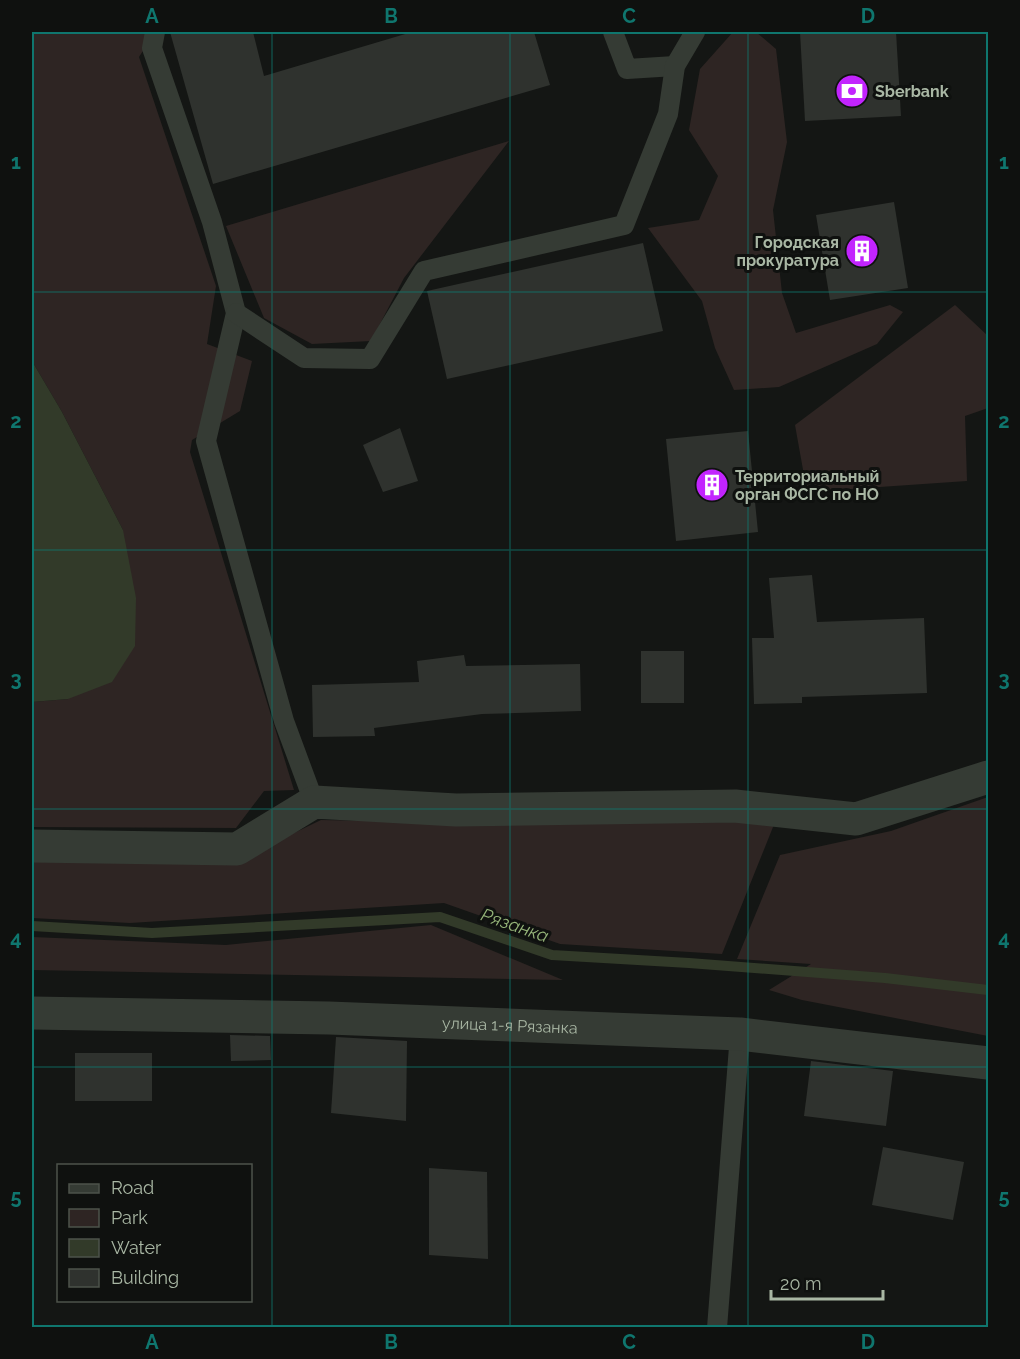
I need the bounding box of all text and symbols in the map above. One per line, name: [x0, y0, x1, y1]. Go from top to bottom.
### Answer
text: A: [145, 4, 159, 28]
text: B: [384, 4, 398, 28]
text: C: [622, 4, 636, 28]
text: D: [861, 4, 875, 28]
bank icon: Sberbank: [834, 73, 870, 109]
place label: Sberbank: [875, 82, 949, 101]
text: 1: [11, 150, 21, 174]
text: 1: [999, 150, 1009, 174]
place label: Городская прокуратура: [736, 233, 839, 270]
building icon: Городская прокуратура: [844, 233, 880, 269]
text: 2: [10, 409, 22, 433]
text: 2: [998, 409, 1010, 433]
building icon: Территориальный орган ФСГС по НО: [694, 467, 730, 503]
place label: Территориальный орган ФСГС по НО: [735, 467, 879, 504]
text: 3: [10, 667, 22, 691]
text: 3: [998, 667, 1010, 691]
water label: Рязанка: [478, 904, 552, 946]
text: 4: [10, 926, 22, 950]
text: 4: [998, 926, 1010, 950]
street label: улица 1-я Рязанка: [442, 1013, 578, 1037]
legend: [57, 1164, 252, 1302]
text: Road: [111, 1177, 154, 1198]
text: 5: [10, 1185, 22, 1209]
text: 5: [998, 1185, 1010, 1209]
text: Park: [111, 1207, 148, 1228]
text: Water: [111, 1237, 162, 1258]
scale bar: [771, 1263, 884, 1301]
text: Building: [111, 1267, 179, 1288]
text: 20 m: [780, 1273, 822, 1294]
text: A: [145, 1330, 159, 1354]
text: B: [384, 1330, 398, 1354]
text: C: [622, 1330, 636, 1354]
text: D: [861, 1330, 875, 1354]

